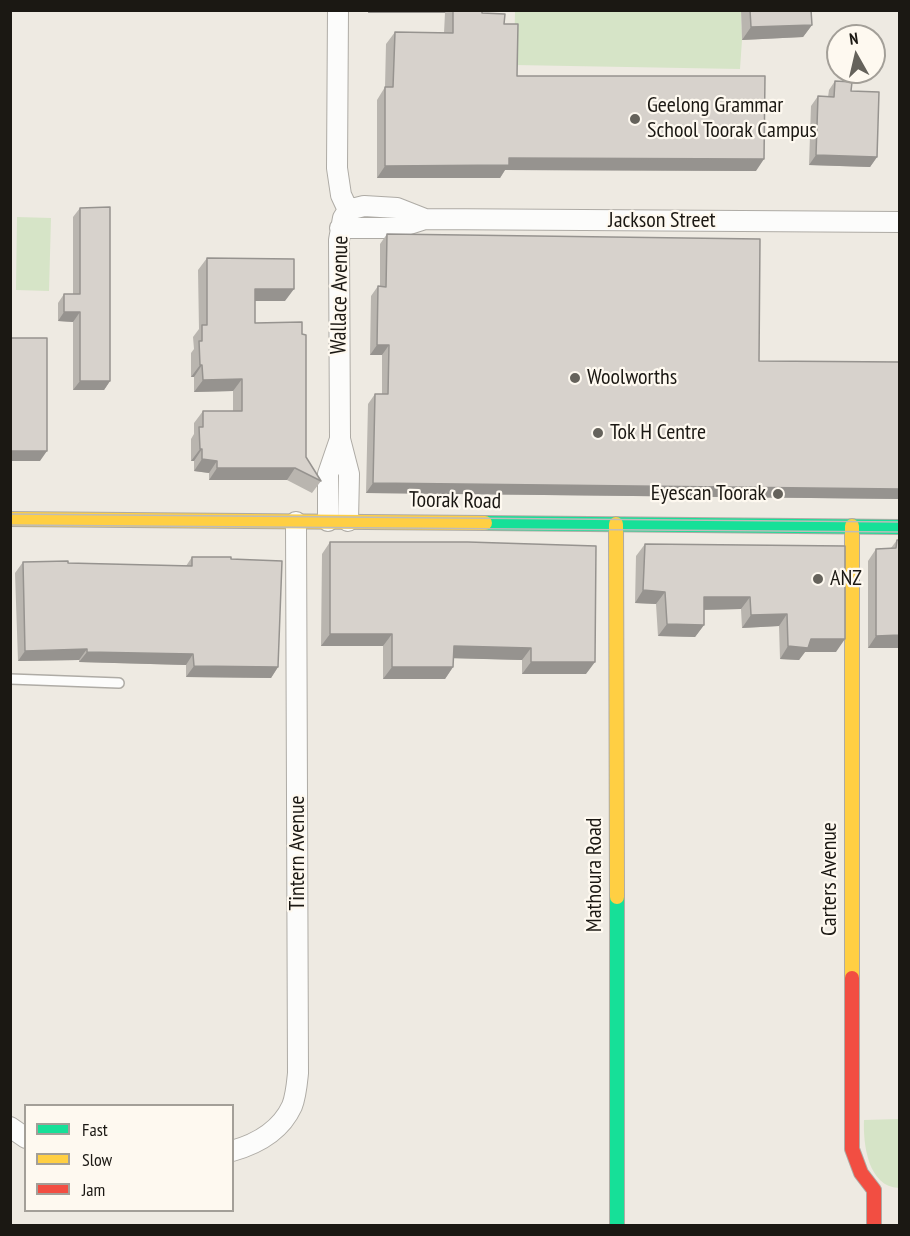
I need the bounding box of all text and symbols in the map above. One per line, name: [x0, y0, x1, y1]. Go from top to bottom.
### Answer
north arrow: [826, 24, 886, 84]
text: N: [848, 28, 859, 49]
place label: Geelong Grammar School Toorak Campus: [647, 93, 817, 144]
marker: Geelong Grammar School Toorak Campus: [628, 112, 642, 126]
street label: Jackson Street: [608, 208, 716, 234]
street label: Wallace Avenue: [326, 235, 354, 355]
place label: Woolworths: [587, 365, 677, 391]
marker: Woolworths: [568, 371, 582, 385]
place label: Tok H Centre: [610, 420, 706, 446]
marker: Tok H Centre: [591, 426, 605, 440]
place label: Eyescan Toorak: [651, 481, 766, 507]
street label: Toorak Road: [409, 487, 501, 515]
marker: Eyescan Toorak: [771, 487, 785, 501]
place label: ANZ: [830, 566, 862, 592]
marker: ANZ: [811, 572, 825, 586]
street label: Tintern Avenue: [285, 795, 311, 911]
street label: Mathoura Road: [582, 818, 608, 932]
street label: Carters Avenue: [817, 822, 843, 936]
legend: [24, 1104, 234, 1212]
text: Fast: [82, 1118, 108, 1141]
text: Slow: [82, 1148, 112, 1171]
text: Jam: [82, 1178, 105, 1201]

